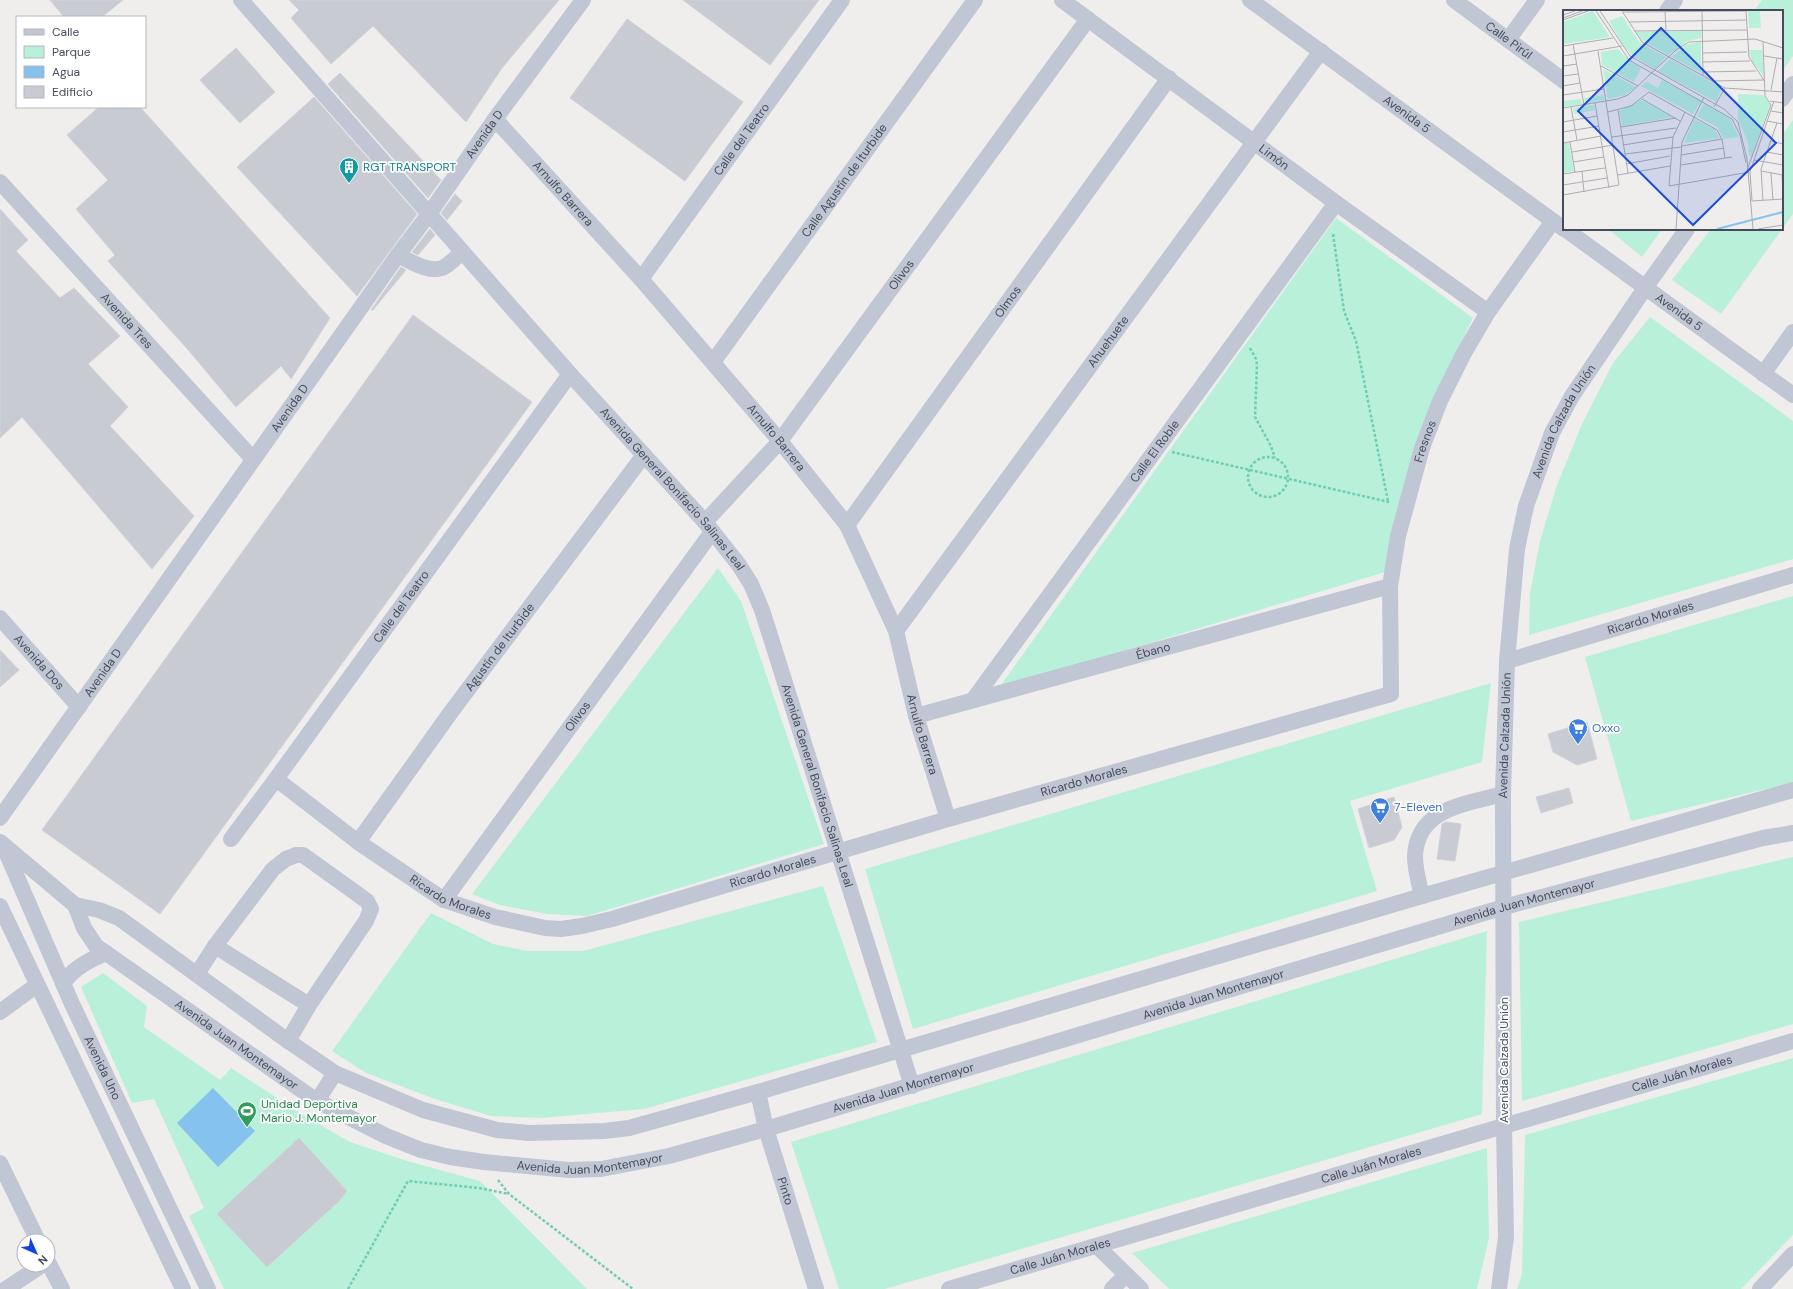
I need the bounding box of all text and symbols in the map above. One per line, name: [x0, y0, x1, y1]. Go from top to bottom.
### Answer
inset map: [1563, 10, 1783, 230]
legend: [16, 16, 146, 108]
street label: Calle Pirúl: [1482, 18, 1535, 63]
text: Calle: [52, 24, 79, 40]
text: Parque: [52, 44, 91, 60]
text: Agua: [52, 64, 80, 80]
text: Edificio: [52, 84, 93, 100]
street label: Avenida 5: [1380, 92, 1434, 137]
street label: Calle del Teatro: [710, 100, 773, 179]
street label: Avenida D: [462, 107, 507, 162]
street label: Calle Agustín de Iturbide: [798, 120, 891, 241]
street label: Limón: [1256, 141, 1293, 174]
building icon: RGT TRANSPORT: [338, 156, 360, 184]
street label: Arnulfo Barrera: [529, 157, 597, 230]
place label: RGT TRANSPORT: [363, 159, 457, 175]
street label: Olivos: [885, 256, 918, 293]
street label: Olmos: [991, 283, 1025, 321]
street label: Avenida Tres: [97, 289, 156, 352]
street label: Avenida 5: [1652, 289, 1706, 335]
street label: Ahuehuete: [1084, 312, 1133, 371]
street label: Avenida Calzada Unión: [1529, 361, 1599, 480]
street label: Avenida D: [267, 381, 312, 435]
street label: Arnulfo Barrera: [744, 400, 809, 475]
street label: Avenida General Bonifacio Salinas Leal: [596, 404, 748, 573]
street label: Calle El Roble: [1126, 416, 1183, 486]
street label: Fresnos: [1410, 418, 1440, 464]
street label: Calle del Teatro: [369, 567, 433, 646]
street label: Ricardo Morales: [1606, 597, 1696, 638]
street label: Agustín de Iturbide: [462, 600, 538, 694]
street label: Avenida Dos: [10, 631, 68, 693]
street label: Ébano: [1134, 639, 1172, 663]
street label: Avenida D: [80, 645, 125, 700]
street label: Avenida Calzada Unión: [1495, 672, 1515, 799]
street label: Avenida General Bonifacio Salinas Leal: [778, 682, 857, 889]
street label: Arnulfo Barrera: [903, 692, 942, 777]
street label: Olivos: [561, 698, 594, 735]
supermarket icon: Oxxo: [1567, 717, 1589, 745]
place label: Oxxo: [1592, 720, 1620, 736]
street label: Ricardo Morales: [1039, 761, 1129, 800]
supermarket icon: 7-Eleven: [1369, 796, 1391, 824]
place label: 7-Eleven: [1394, 799, 1442, 815]
street label: Ricardo Morales: [728, 851, 818, 892]
street label: Ricardo Morales: [407, 871, 493, 923]
street label: Avenida Juan Montemayor: [1451, 875, 1597, 930]
street label: Avenida Juan Montemayor: [1141, 965, 1287, 1023]
street label: Avenida Juan Montemayor: [172, 996, 302, 1094]
street label: Avenida Calzada Unión: [1496, 997, 1512, 1123]
street label: Avenida Uno: [80, 1033, 125, 1103]
street label: Calle Juán Morales: [1630, 1051, 1734, 1096]
street label: Avenida Juan Montemayor: [830, 1059, 976, 1117]
place label: Unidad Deportiva Mario J. Montemayor: [261, 1096, 377, 1126]
sports icon: Unidad Deportiva Mario J. Montemayor: [236, 1100, 258, 1128]
street label: Calle Juán Morales: [1319, 1143, 1423, 1187]
street label: Avenida Juan Montemayor: [516, 1149, 665, 1178]
street label: Pinto: [774, 1175, 797, 1207]
north arrow: [16, 1233, 56, 1273]
street label: Calle Juán Morales: [1008, 1234, 1112, 1279]
text: N: [35, 1252, 51, 1268]

